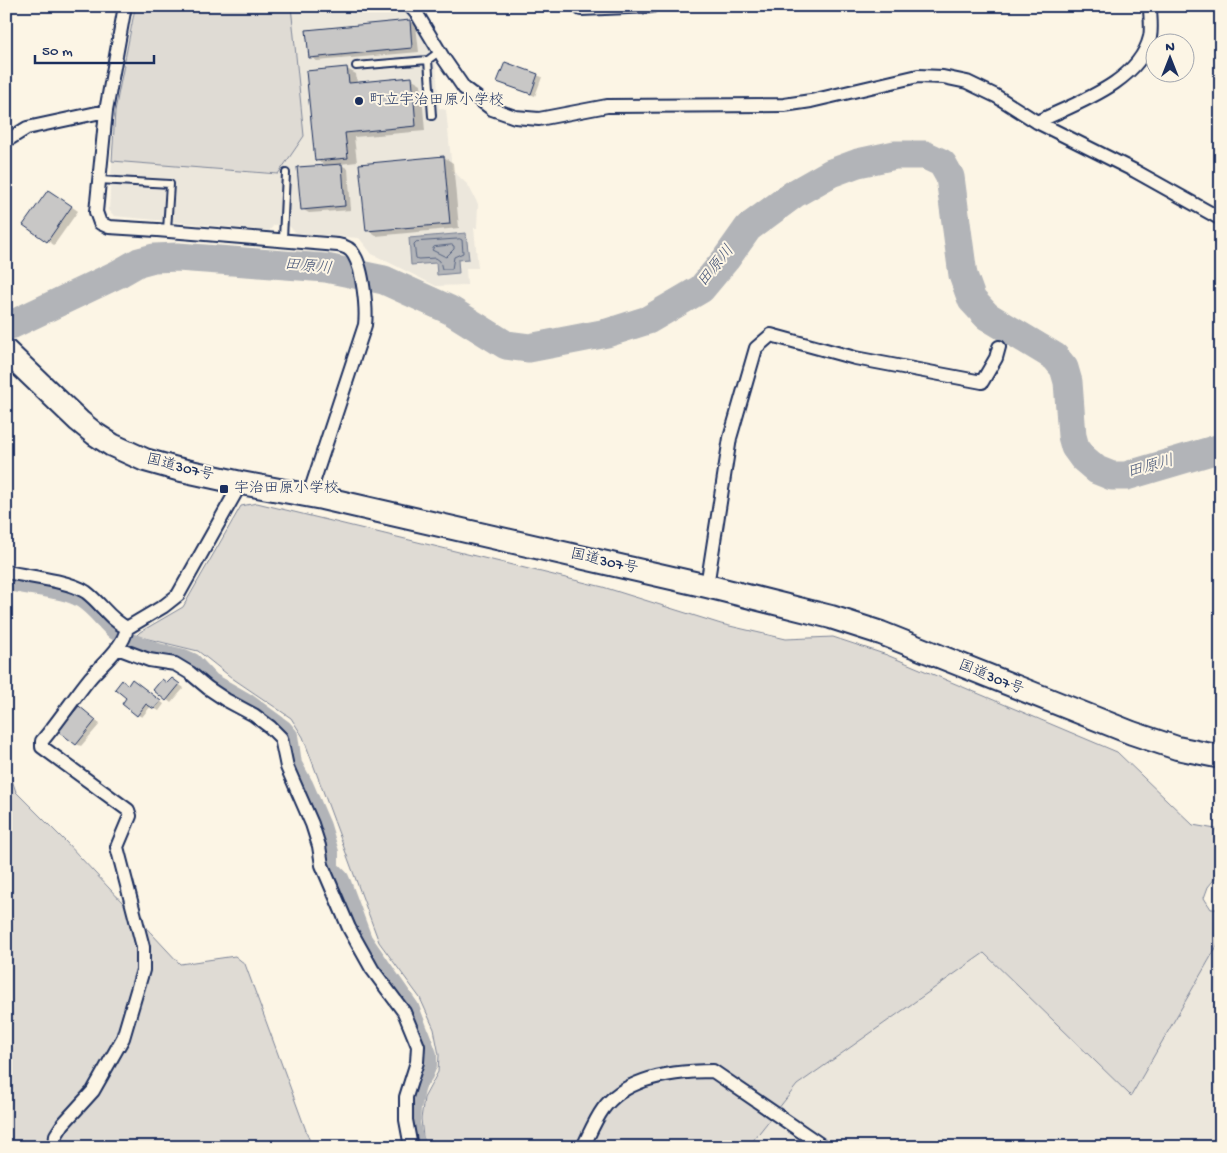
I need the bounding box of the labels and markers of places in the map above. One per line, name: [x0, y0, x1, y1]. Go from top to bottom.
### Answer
place label: 町立宇治田原小学校: [369, 92, 504, 110]
marker: 町立宇治田原小学校: [353, 95, 365, 107]
place label: 宇治田原小学校: [234, 480, 339, 498]
marker: 宇治田原小学校: [218, 483, 230, 495]

